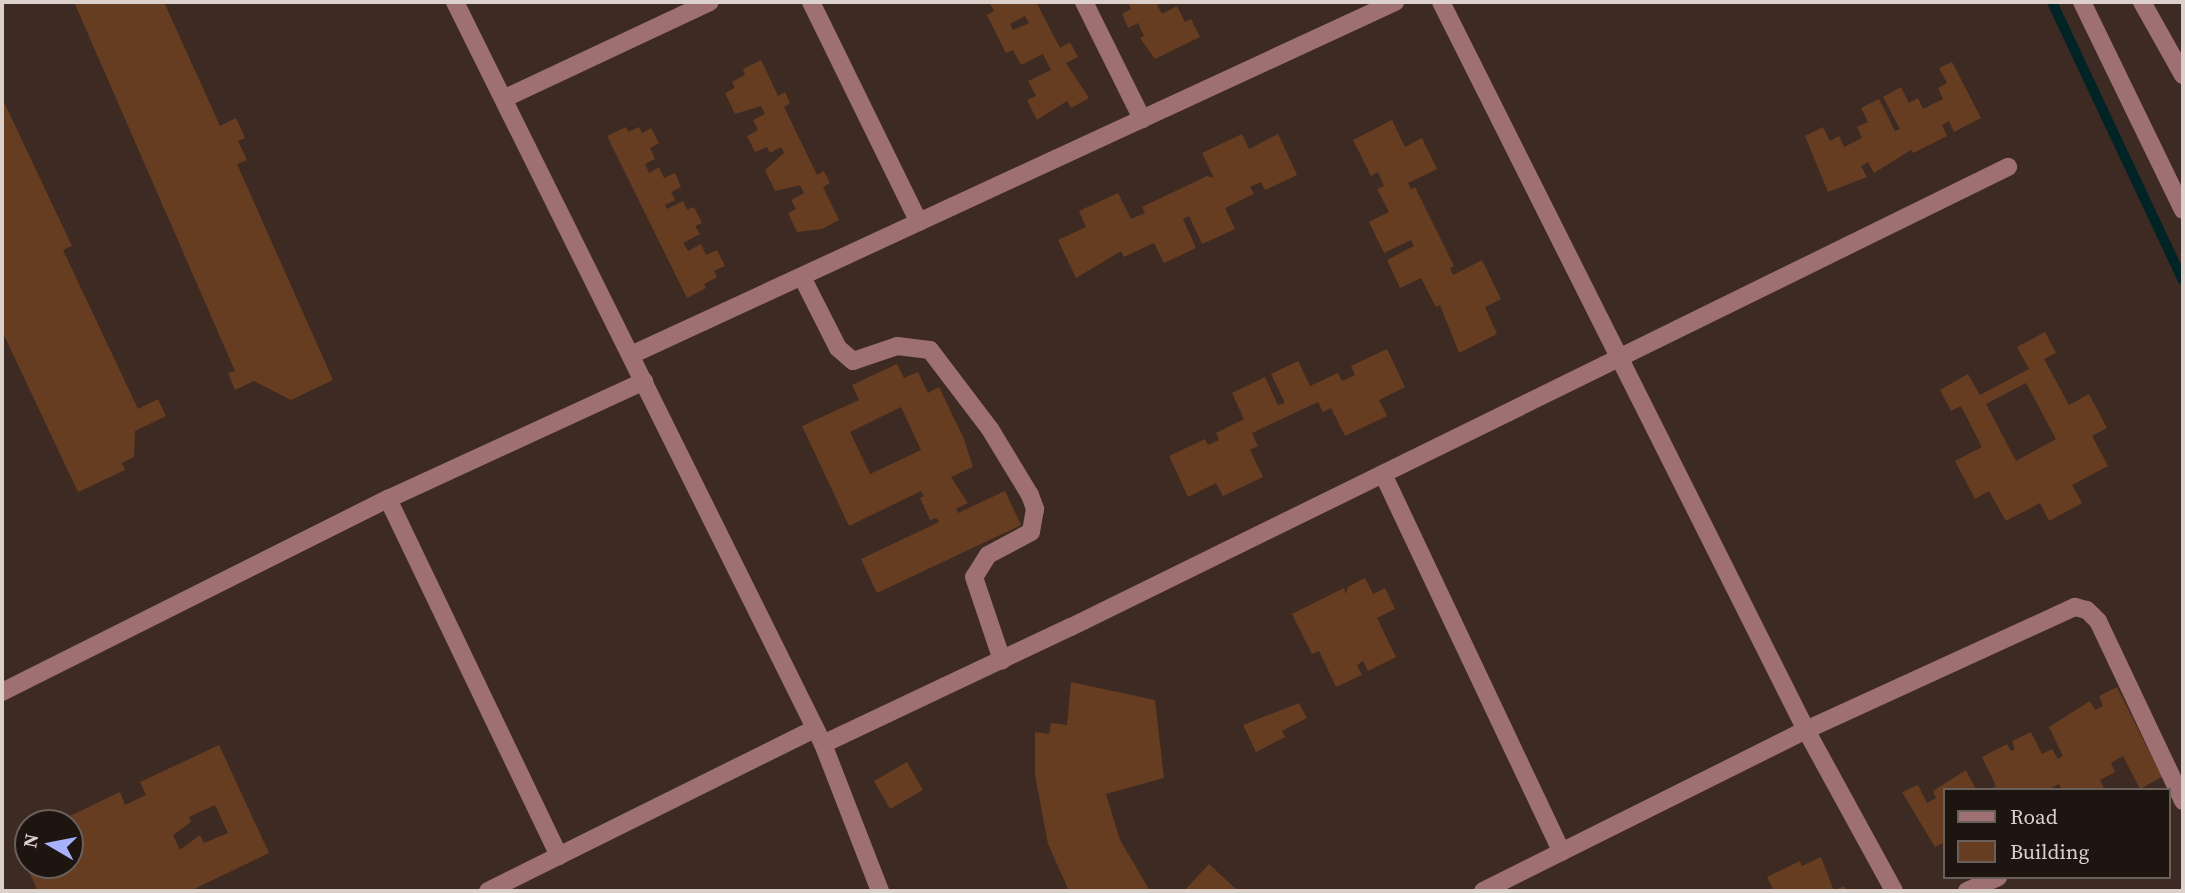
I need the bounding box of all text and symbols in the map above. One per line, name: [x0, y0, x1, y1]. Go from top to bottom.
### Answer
legend: [1944, 788, 2171, 879]
text: Road: [2010, 802, 2058, 831]
north arrow: [14, 809, 84, 879]
text: N: [16, 832, 44, 850]
text: Building: [2010, 837, 2089, 866]

